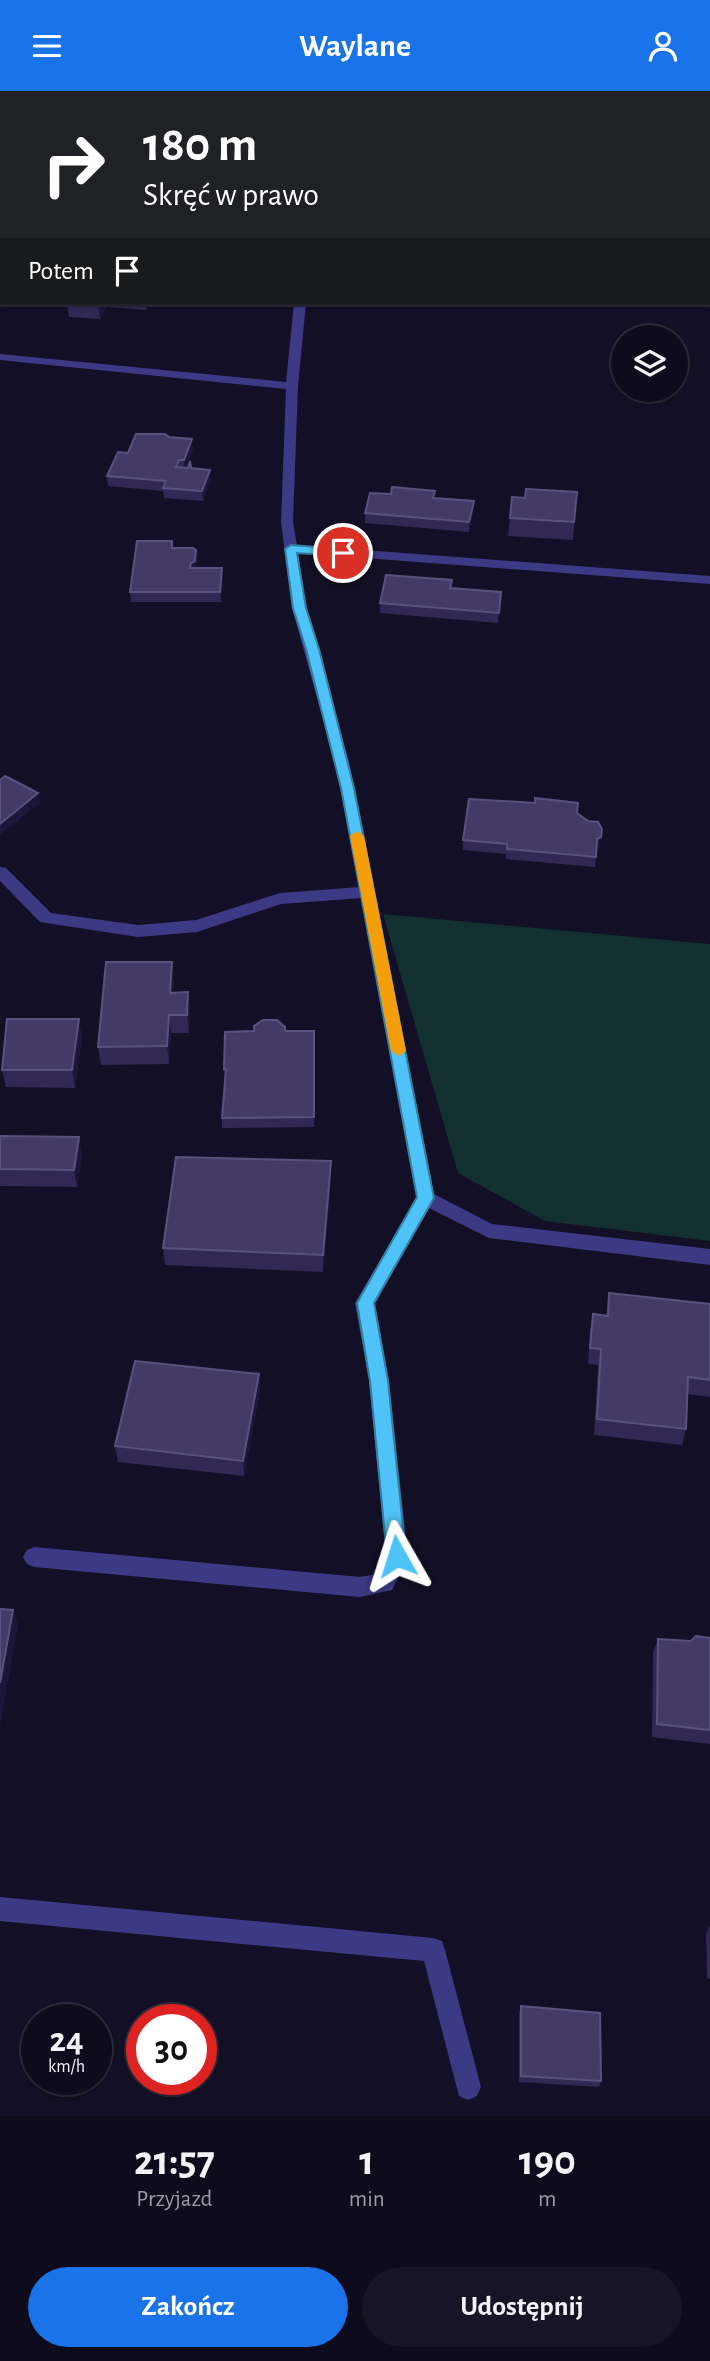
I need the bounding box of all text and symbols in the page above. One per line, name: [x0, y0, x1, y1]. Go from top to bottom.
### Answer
icon: menu: [28, 27, 66, 65]
icon: person: [644, 27, 682, 65]
text: Waylane: [299, 30, 411, 62]
icon: right: [28, 119, 119, 210]
text: 180 m: [143, 121, 257, 170]
text: Skręć w prawo: [143, 179, 319, 211]
icon: arrive: [108, 252, 146, 290]
text: Potem: [28, 258, 94, 284]
map controls: [611, 325, 688, 402]
button: layers: [611, 325, 688, 402]
pin: [313, 523, 373, 583]
icon: arrive: [324, 534, 362, 572]
position arrow: [360, 1519, 434, 1593]
speed limit sign: 30: [126, 2004, 217, 2095]
text: 24: [49, 2023, 84, 2058]
text: km/h: [48, 2058, 85, 2076]
text: 21:57: [134, 2140, 215, 2182]
text: 1: [359, 2140, 374, 2182]
text: 190: [519, 2140, 576, 2182]
text: Przyjazd: [136, 2188, 212, 2211]
text: min: [349, 2188, 385, 2211]
text: m: [538, 2188, 557, 2211]
button: Zakończ: [28, 2267, 348, 2347]
button: Udostępnij: [362, 2267, 682, 2347]

